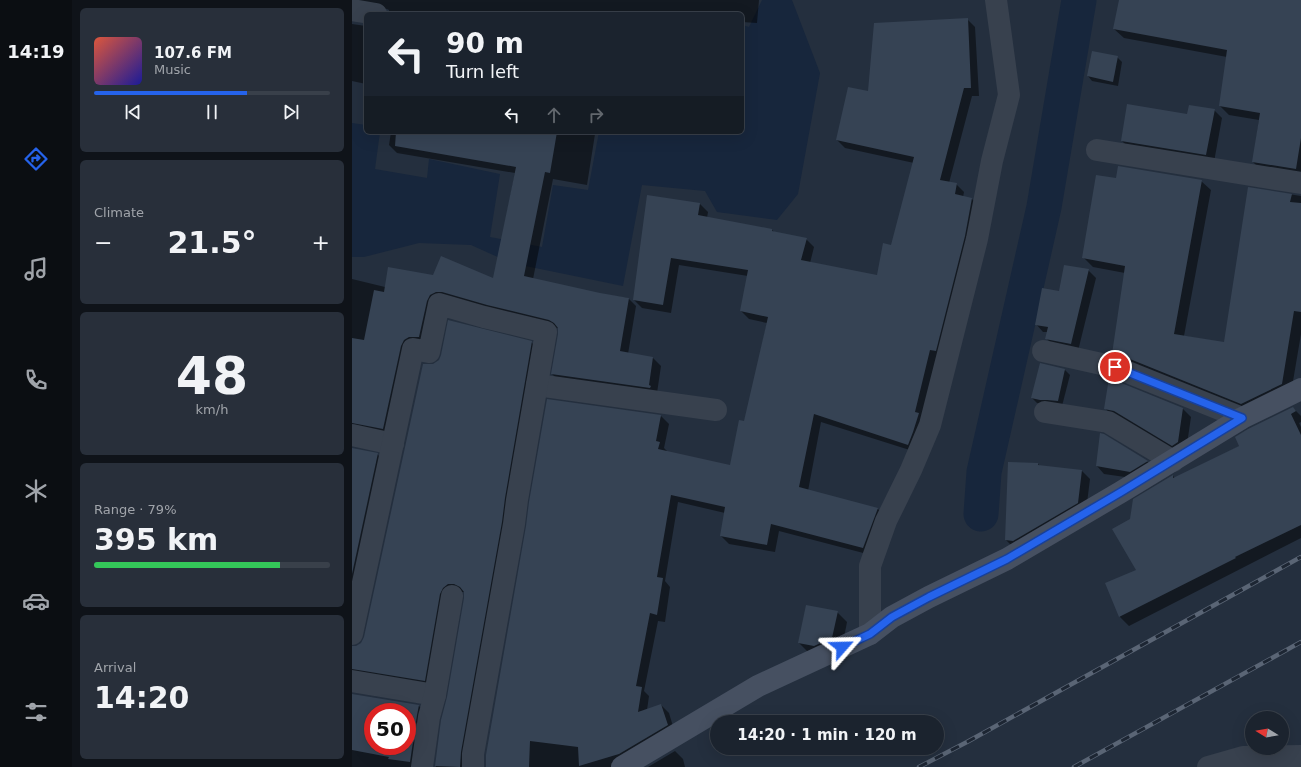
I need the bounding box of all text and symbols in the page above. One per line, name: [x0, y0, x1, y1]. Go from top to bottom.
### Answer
text: 90 m: [446, 27, 524, 60]
icon: left: [380, 28, 432, 80]
text: 14:19: [7, 41, 65, 62]
text: 107.6 FM: [154, 44, 232, 62]
text: Turn left: [446, 61, 519, 82]
text: Music: [154, 62, 191, 77]
icon: previous: [122, 101, 144, 123]
icon: pause: [201, 101, 223, 123]
icon: next: [280, 101, 302, 123]
icon: left: [501, 104, 523, 126]
icon: ahead: [543, 104, 565, 126]
icon: right: [585, 104, 607, 126]
icon: directions: [22, 145, 50, 173]
text: Climate: [94, 205, 144, 220]
text: 21.5°: [167, 225, 257, 260]
text: −: [94, 230, 112, 255]
text: +: [312, 230, 330, 255]
icon: music: [22, 255, 50, 283]
text: 48: [176, 346, 248, 406]
pin: [1098, 350, 1132, 384]
icon: arrive: [1104, 356, 1126, 378]
icon: phone: [22, 366, 50, 394]
text: km/h: [196, 402, 228, 417]
icon: climate: [22, 477, 50, 505]
text: Range · 79%: [94, 502, 177, 517]
text: 395 km: [94, 522, 218, 557]
icon: car: [22, 587, 50, 615]
position arrow: [821, 626, 863, 668]
text: Arrival: [94, 660, 136, 675]
text: 14:20: [94, 680, 190, 715]
icon: filters: [22, 698, 50, 726]
speed limit sign: 50: [364, 703, 416, 755]
north arrow: [1245, 711, 1289, 755]
map controls: [1245, 711, 1289, 755]
text: 14:20 · 1 min · 120 m: [737, 726, 917, 744]

